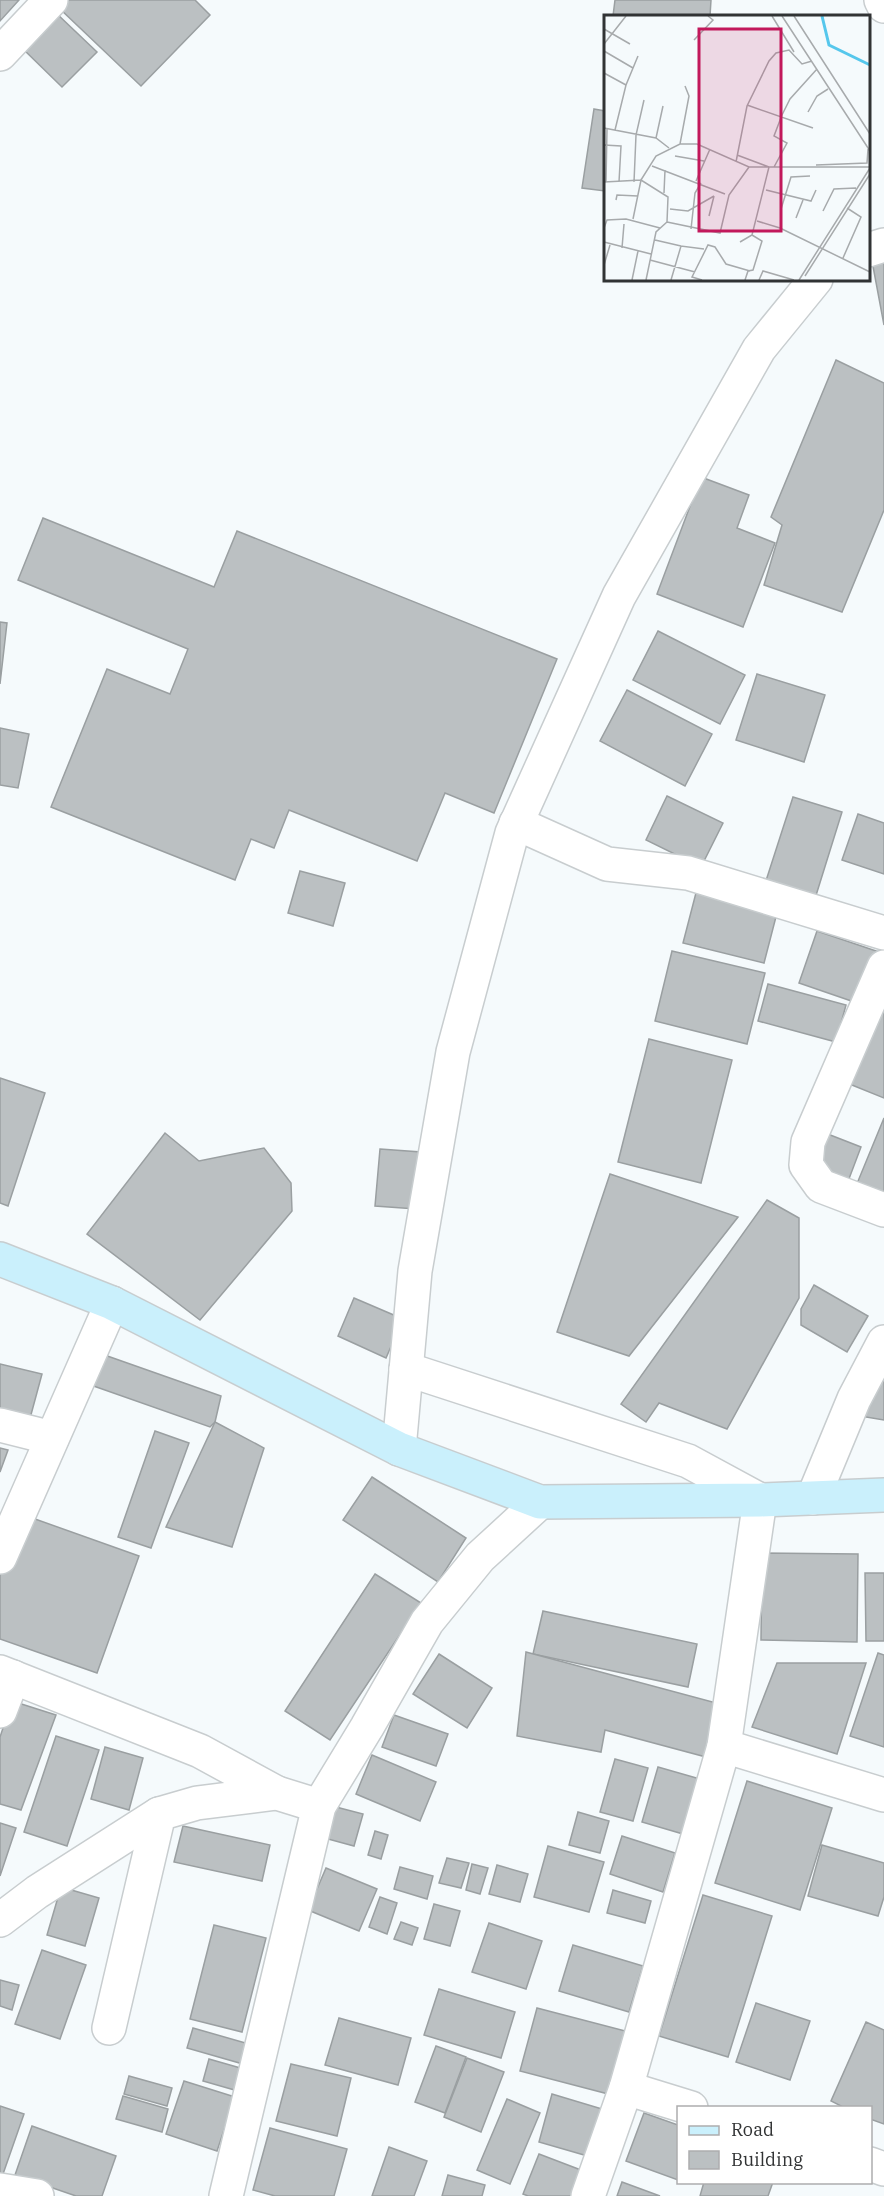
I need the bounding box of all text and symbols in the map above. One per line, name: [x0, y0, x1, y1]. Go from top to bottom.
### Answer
inset map: [604, 15, 869, 280]
legend: [677, 2106, 872, 2184]
text: Road: [731, 2118, 774, 2141]
text: Building: [731, 2148, 803, 2171]

